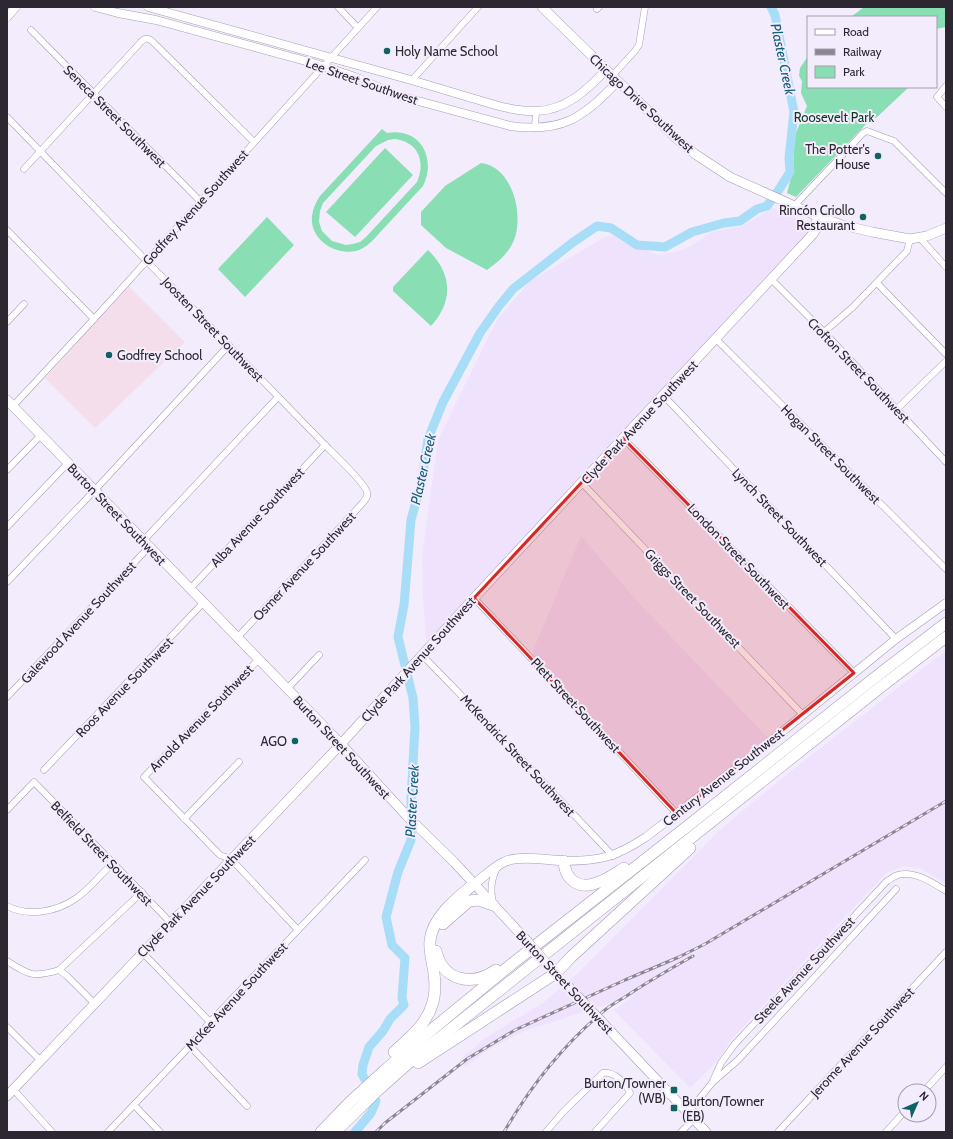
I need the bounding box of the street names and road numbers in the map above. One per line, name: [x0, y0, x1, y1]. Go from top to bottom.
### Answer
street label: Chicago Drive Southwest: [586, 50, 698, 156]
street label: Lee Street Southwest: [304, 54, 421, 108]
street label: Seneca Street Southwest: [60, 61, 170, 171]
street label: Godfrey Avenue Southwest: [139, 145, 252, 268]
street label: Joosten Street Southwest: [158, 273, 267, 385]
street label: Crofton Street Southwest: [805, 314, 914, 426]
street label: Clyde Park Avenue Southwest: [577, 356, 701, 487]
street label: Hogan Street Southwest: [778, 401, 884, 507]
street label: Burton Street Southwest: [64, 460, 170, 569]
street label: Alba Avenue Southwest: [207, 463, 308, 570]
street label: Lynch Street Southwest: [729, 465, 831, 570]
street label: London Street Southwest: [684, 500, 794, 612]
street label: Osmer Avenue Southwest: [249, 508, 359, 624]
street label: Griggs Street Southwest: [641, 545, 745, 651]
street label: Galewood Avenue Southwest: [17, 557, 139, 686]
street label: Clyde Park Avenue Southwest: [357, 592, 479, 725]
street label: Roos Avenue Southwest: [72, 633, 176, 740]
street label: Plett Street Southwest: [528, 654, 624, 756]
street label: Arnold Avenue Southwest: [146, 661, 257, 775]
street label: McKendrick Street Southwest: [457, 691, 579, 820]
street label: Burton Street Southwest: [290, 692, 394, 802]
street label: Century Avenue Southwest: [659, 724, 787, 829]
street label: Belfield Street Southwest: [48, 797, 157, 909]
street label: Clyde Park Avenue Southwest: [134, 831, 259, 960]
street label: Steele Avenue Southwest: [750, 913, 858, 1027]
street label: Burton Street Southwest: [513, 927, 617, 1037]
street label: McKee Avenue Southwest: [182, 938, 291, 1053]
street label: Jerome Avenue Southwest: [806, 983, 918, 1101]

